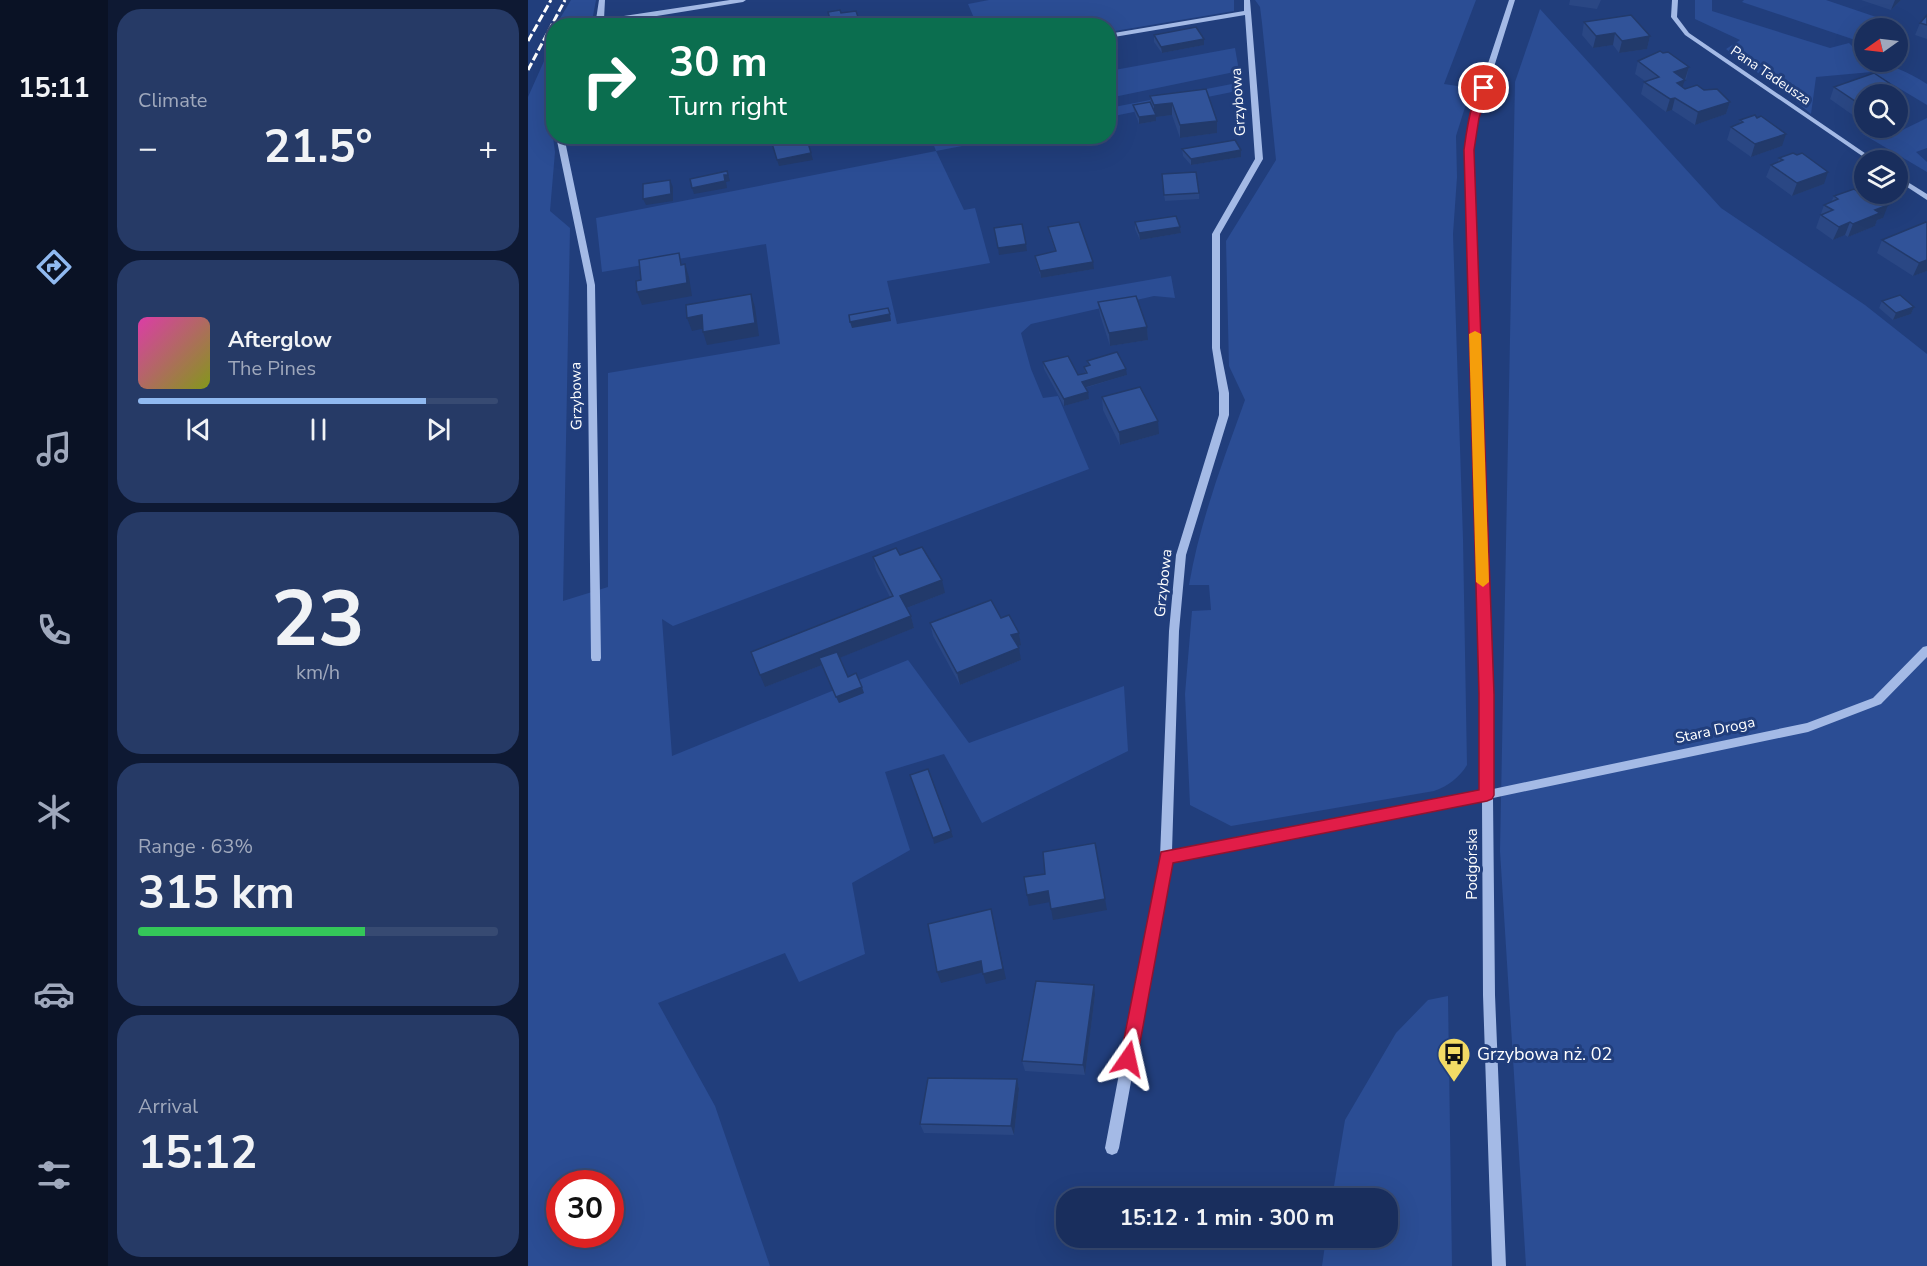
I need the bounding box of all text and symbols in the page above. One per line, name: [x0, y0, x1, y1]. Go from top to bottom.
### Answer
north arrow: [1854, 18, 1908, 72]
map controls: [1854, 18, 1908, 204]
text: 30 m: [669, 34, 768, 91]
street label: Pana Tadeusza: [1727, 41, 1815, 109]
icon: right: [570, 42, 648, 120]
pin: [1458, 62, 1509, 113]
street label: Grzybowa: [1226, 67, 1250, 137]
text: 15:11: [18, 70, 90, 107]
icon: arrive: [1467, 71, 1500, 104]
button: search: [1854, 84, 1908, 138]
text: Climate: [138, 87, 207, 114]
text: Turn right: [669, 88, 787, 125]
text: 21.5°: [263, 117, 373, 178]
text: −: [138, 126, 158, 171]
text: +: [478, 126, 498, 171]
button: layers: [1854, 150, 1908, 204]
icon: directions: [33, 246, 75, 288]
text: Afterglow: [228, 325, 332, 355]
text: The Pines: [228, 355, 316, 382]
street label: Grzybowa: [565, 362, 587, 430]
icon: previous: [182, 413, 215, 446]
icon: pause: [302, 413, 335, 446]
icon: next: [422, 413, 455, 446]
icon: music: [33, 428, 75, 470]
street label: Grzybowa: [1149, 548, 1177, 618]
text: 23: [271, 566, 365, 673]
icon: phone: [33, 609, 75, 651]
text: km/h: [296, 659, 340, 686]
street label: Stara Droga: [1673, 712, 1757, 748]
icon: climate: [33, 791, 75, 833]
street label: Podgórska: [1462, 828, 1482, 900]
text: Range · 63%: [138, 833, 253, 860]
text: 315 km: [138, 863, 295, 924]
icon: car: [33, 973, 75, 1015]
position arrow: [1096, 1027, 1160, 1091]
bus stop icon: Grzybowa nż. 02: [1436, 1036, 1472, 1083]
place label: Grzybowa nż. 02: [1477, 1042, 1612, 1066]
text: Arrival: [138, 1093, 198, 1120]
text: 15:12: [138, 1123, 257, 1184]
icon: filters: [33, 1154, 75, 1196]
speed limit sign: 30: [546, 1170, 624, 1248]
text: 15:12 · 1 min · 300 m: [1120, 1203, 1334, 1233]

